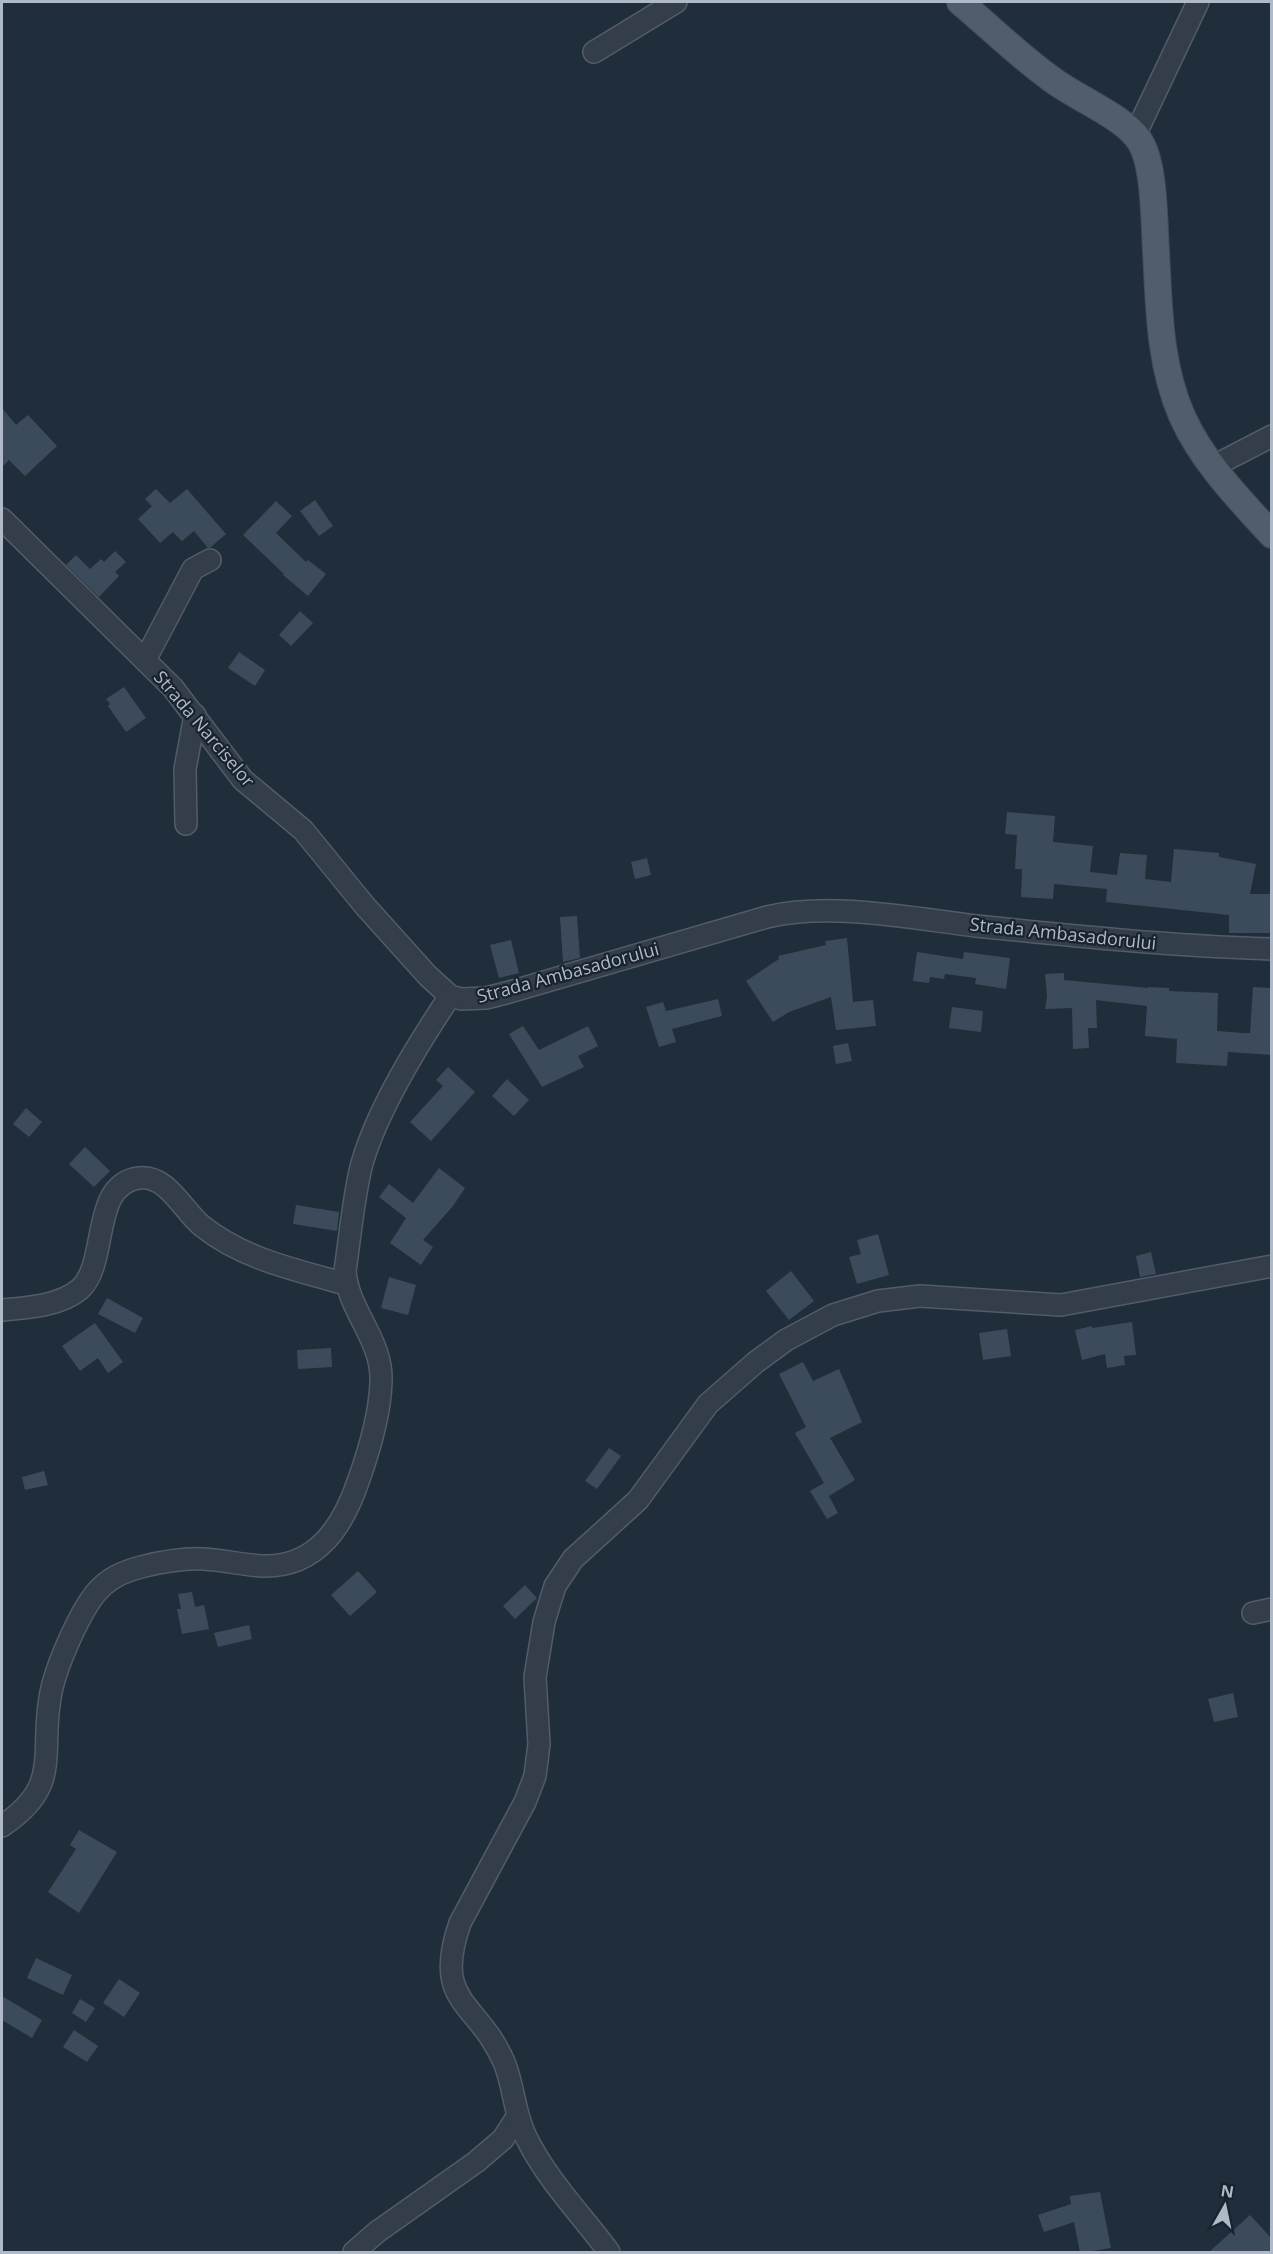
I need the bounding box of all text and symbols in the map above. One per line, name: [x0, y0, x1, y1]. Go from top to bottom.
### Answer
street label: Strada Narciselor: [149, 665, 261, 792]
street label: Strada Ambasadorului: [969, 911, 1158, 955]
street label: Strada Ambasadorului: [474, 936, 661, 1008]
north arrow: [1195, 2176, 1255, 2236]
text: N: [1219, 2179, 1235, 2203]

